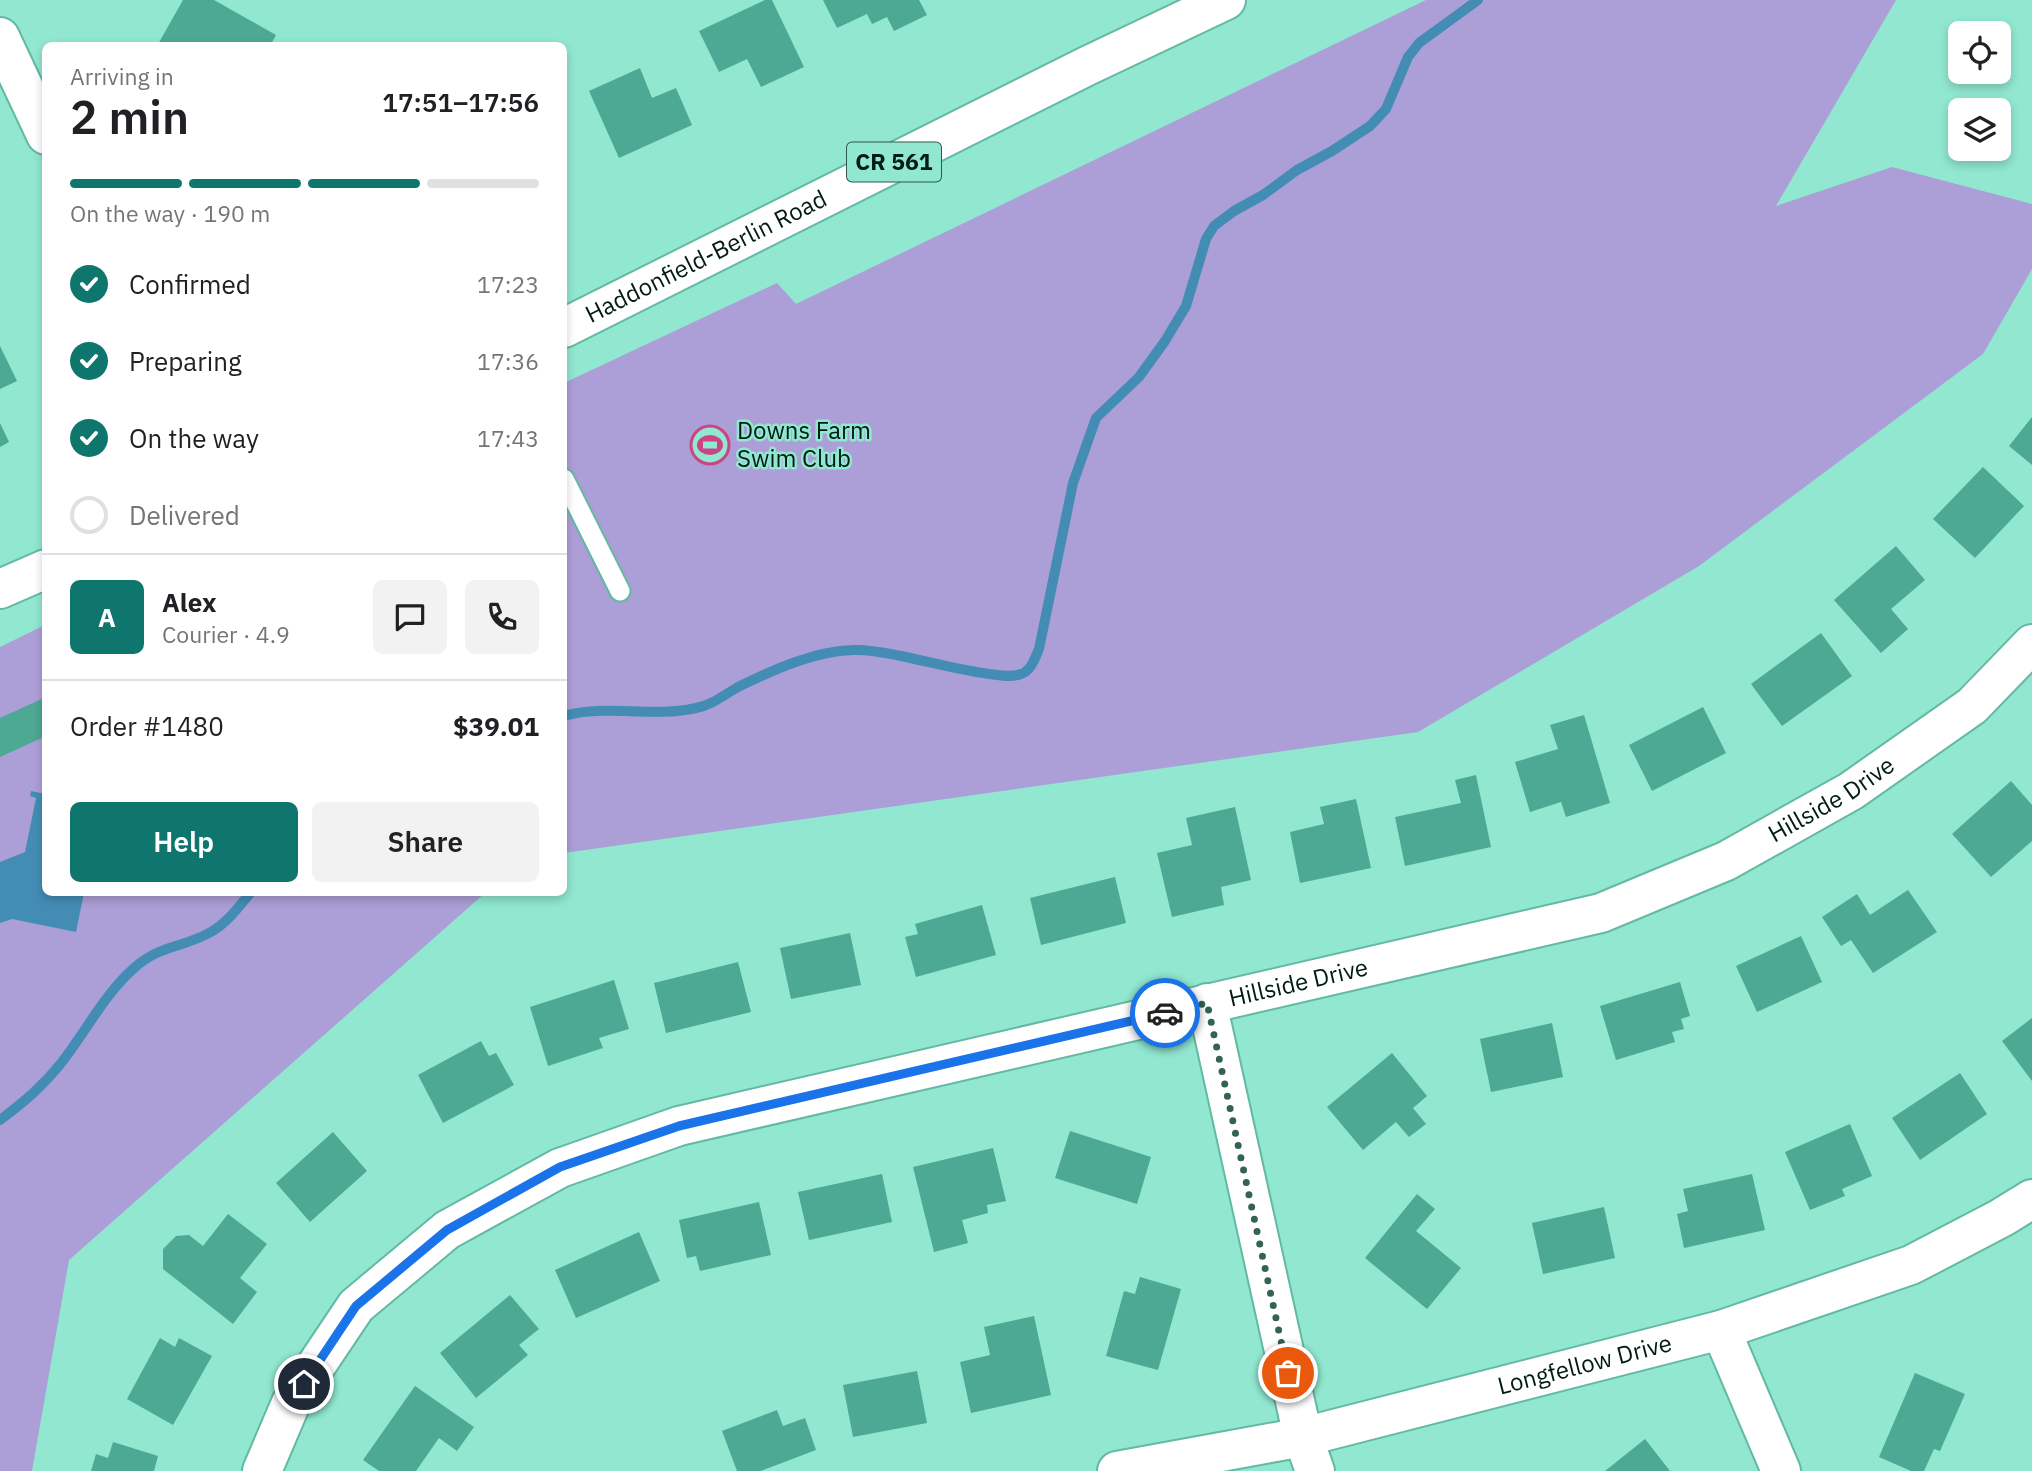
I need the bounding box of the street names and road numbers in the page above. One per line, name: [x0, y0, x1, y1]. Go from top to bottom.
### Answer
road number: CR 561: [847, 142, 941, 182]
street label: Haddonfield-Berlin Road: [579, 182, 832, 330]
street label: Hillside Drive: [1762, 748, 1900, 849]
street label: Hillside Drive: [1225, 950, 1371, 1014]
street label: Longfellow Drive: [1494, 1326, 1675, 1402]

